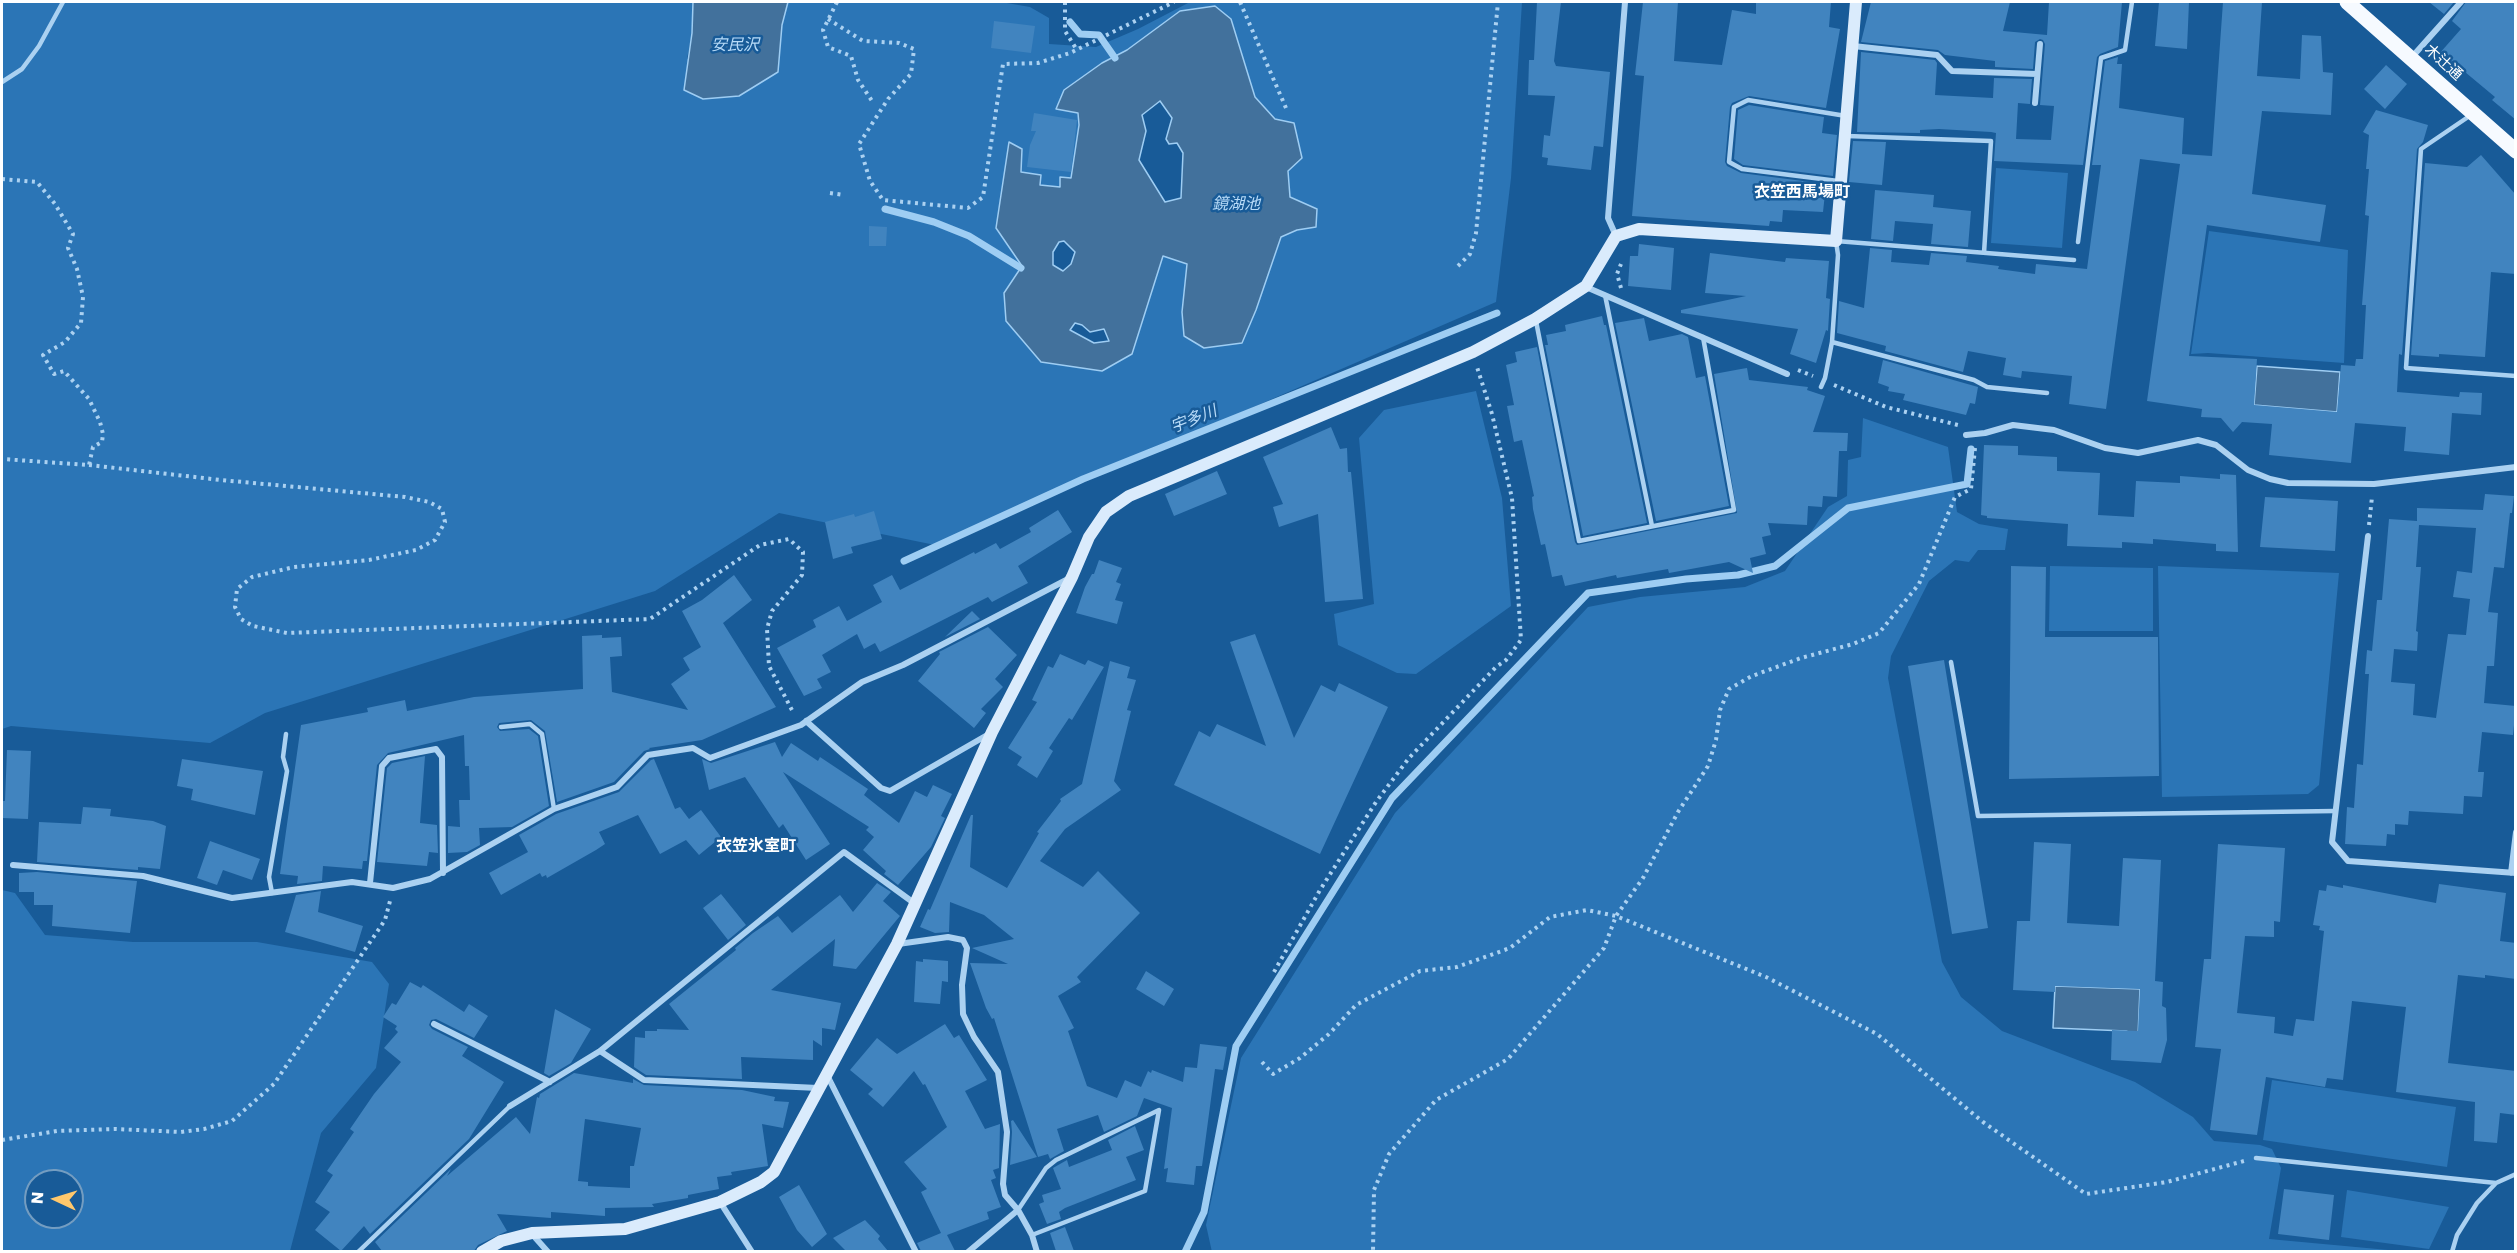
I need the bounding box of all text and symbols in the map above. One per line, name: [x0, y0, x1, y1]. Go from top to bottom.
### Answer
water label: 安民沢: [711, 36, 759, 56]
street label: 木辻通: [2420, 41, 2466, 85]
district label: 衣笠西馬場町: [1754, 183, 1850, 203]
water label: 鏡湖池: [1212, 195, 1260, 215]
water label: 宇多川: [1168, 402, 1220, 438]
district label: 衣笠氷室町: [716, 837, 796, 857]
north arrow: [24, 1169, 84, 1229]
text: N: [26, 1191, 49, 1205]

